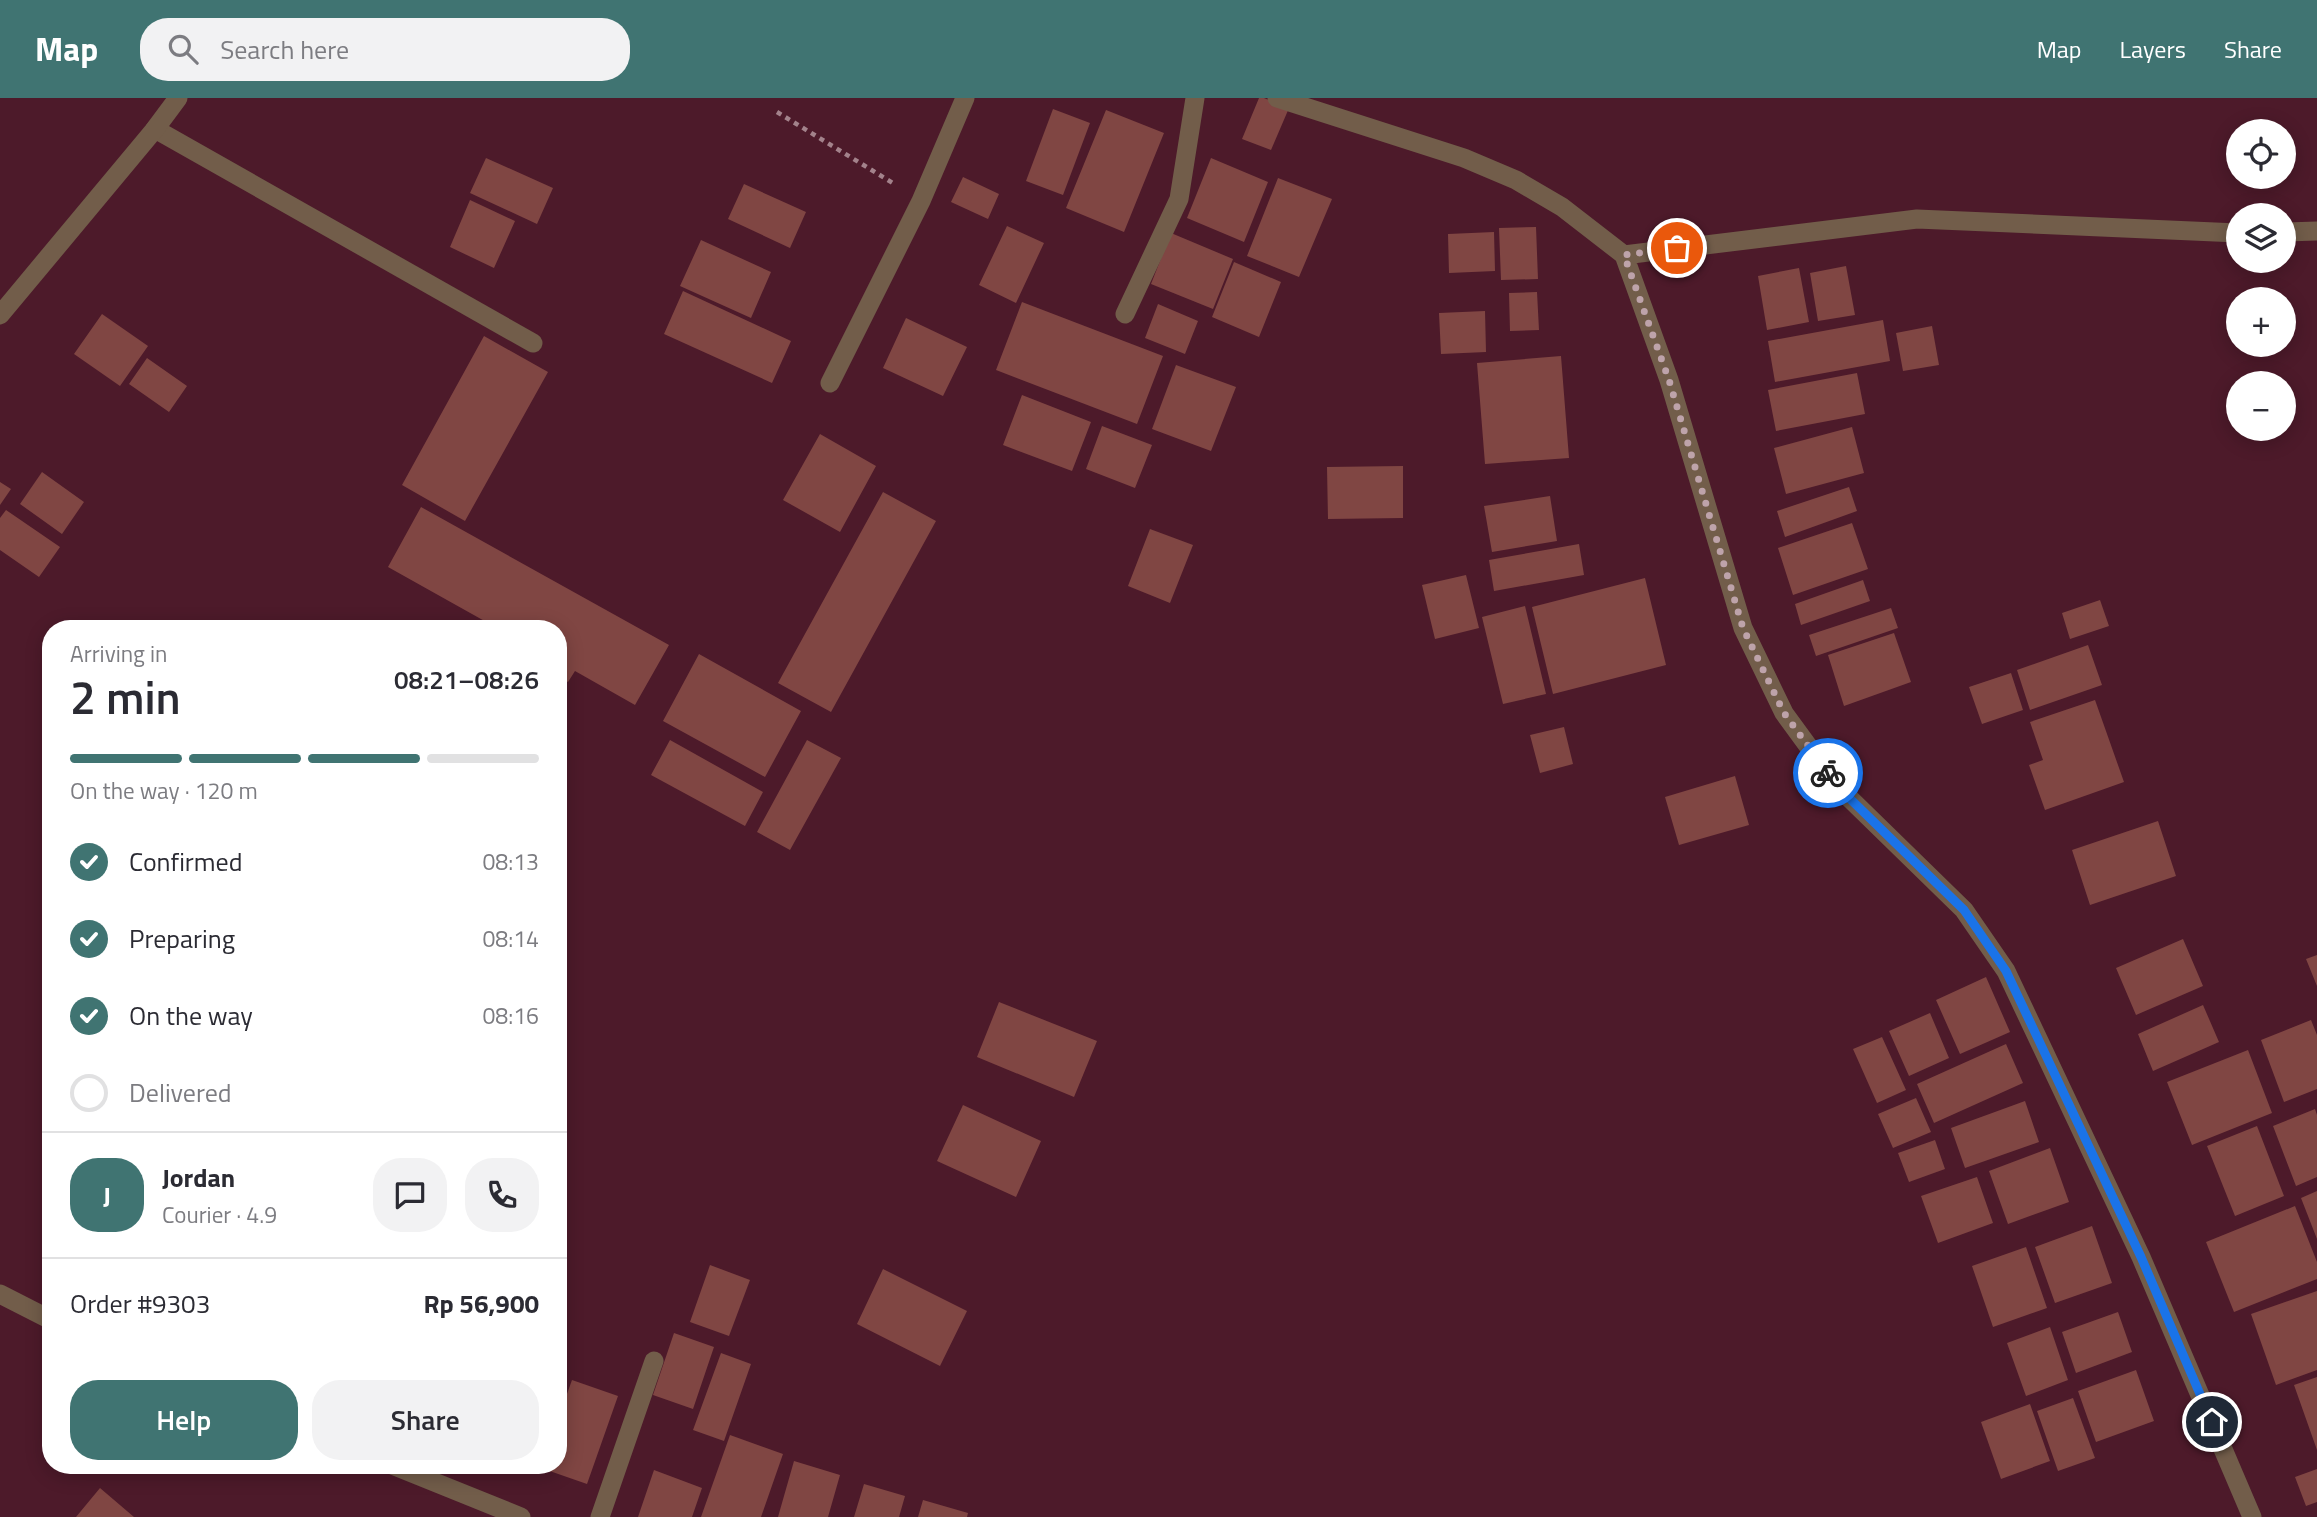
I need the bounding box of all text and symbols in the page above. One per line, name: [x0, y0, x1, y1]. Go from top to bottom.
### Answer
search box: [140, 18, 630, 81]
text: Map: [35, 24, 98, 74]
icon: search: [164, 30, 202, 68]
text: Search here: [220, 30, 349, 69]
text: Map: [2037, 31, 2082, 67]
text: Layers: [2120, 31, 2186, 67]
text: Share: [2224, 31, 2282, 67]
map controls: [2226, 119, 2296, 441]
button: locate: [2226, 119, 2296, 189]
button: layers: [2226, 203, 2296, 273]
pin: [1647, 218, 1707, 278]
icon: bag: [1658, 229, 1696, 267]
button: +: [2226, 287, 2296, 357]
button: −: [2226, 371, 2296, 441]
text: Arriving in: [70, 636, 167, 671]
text: 08:21–08:26: [394, 660, 539, 699]
text: 2 min: [70, 662, 181, 732]
courier: [1793, 738, 1863, 808]
icon: bike: [1809, 754, 1847, 792]
text: On the way · 120 m: [70, 773, 258, 808]
text: Confirmed: [129, 842, 243, 881]
icon: check: [70, 843, 108, 881]
text: 08:13: [482, 844, 539, 879]
text: Preparing: [129, 919, 235, 958]
icon: check: [70, 920, 108, 958]
text: 08:14: [482, 921, 539, 956]
text: On the way: [129, 996, 253, 1035]
icon: check: [70, 997, 108, 1035]
text: 08:16: [482, 998, 539, 1033]
text: Delivered: [129, 1073, 232, 1112]
text: Jordan: [162, 1158, 235, 1197]
button: chat: [373, 1158, 447, 1232]
button: phone: [465, 1158, 539, 1232]
text: J: [103, 1176, 111, 1215]
text: Courier · 4.9: [162, 1197, 277, 1232]
text: Order #9303: [70, 1284, 210, 1323]
text: Rp 56,900: [423, 1284, 539, 1323]
button: Help: [70, 1380, 298, 1460]
button: Share: [312, 1380, 539, 1460]
pin: [2182, 1392, 2242, 1452]
icon: home: [2193, 1403, 2231, 1441]

